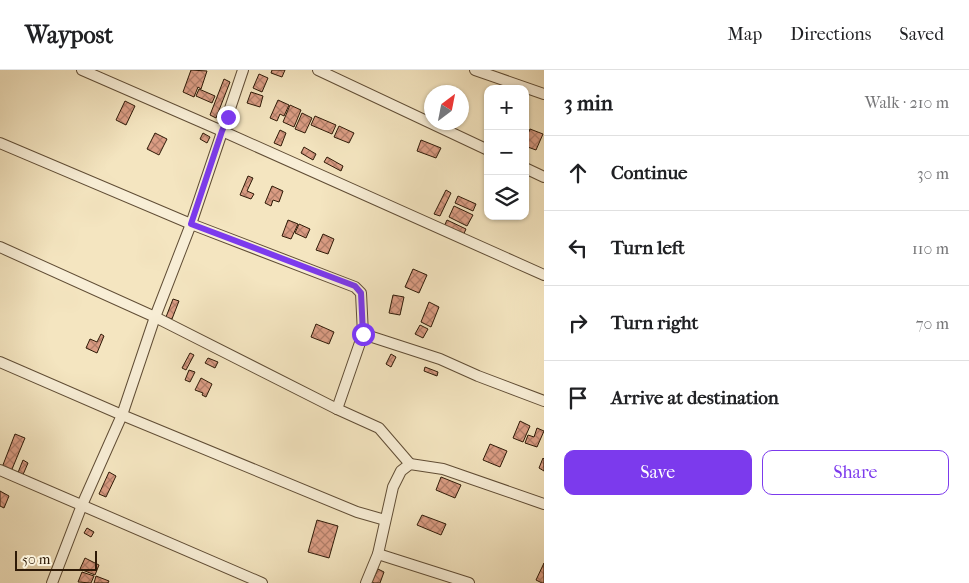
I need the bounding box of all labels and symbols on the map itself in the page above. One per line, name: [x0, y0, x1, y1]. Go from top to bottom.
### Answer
north arrow: [424, 85, 469, 130]
route end: [217, 106, 240, 129]
route start: [352, 323, 375, 346]
scale bar: [15, 548, 98, 571]

